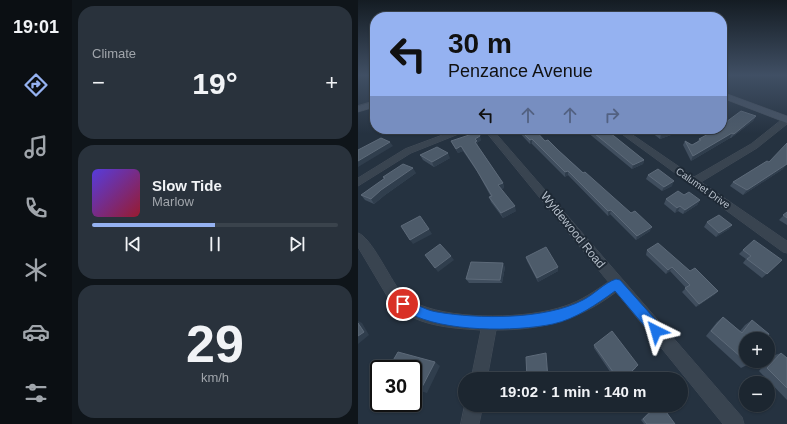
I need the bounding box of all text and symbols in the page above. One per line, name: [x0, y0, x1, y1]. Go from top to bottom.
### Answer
text: 19:01: [13, 17, 59, 37]
icon: left: [382, 28, 434, 80]
text: 30 m: [448, 28, 512, 59]
text: Climate: [92, 46, 136, 61]
text: Penzance Avenue: [448, 61, 593, 81]
text: 19°: [192, 67, 238, 100]
text: −: [92, 70, 105, 95]
text: +: [325, 70, 338, 95]
icon: directions: [22, 71, 50, 99]
icon: left: [475, 104, 497, 126]
icon: ahead: [517, 104, 539, 126]
icon: ahead: [559, 104, 581, 126]
icon: right: [601, 104, 623, 126]
icon: music: [22, 133, 50, 161]
street label: Calumet Drive: [674, 165, 732, 211]
text: Slow Tide: [152, 177, 222, 194]
street label: Wyldewood Road: [538, 189, 608, 271]
icon: phone: [22, 194, 50, 222]
text: Marlow: [152, 194, 194, 209]
icon: previous: [122, 233, 144, 255]
icon: pause: [204, 233, 226, 255]
icon: next: [286, 233, 308, 255]
icon: climate: [22, 256, 50, 284]
pin: [386, 287, 420, 321]
icon: arrive: [392, 293, 414, 315]
position arrow: [635, 310, 677, 352]
text: 29: [186, 315, 244, 373]
icon: car: [22, 318, 50, 346]
map controls: [739, 332, 775, 412]
button: +: [739, 332, 775, 368]
speed limit sign: 30: [370, 360, 422, 412]
text: km/h: [201, 370, 229, 385]
button: −: [739, 376, 775, 412]
icon: filters: [22, 379, 50, 407]
text: 19:02 · 1 min · 140 m: [500, 383, 646, 400]

